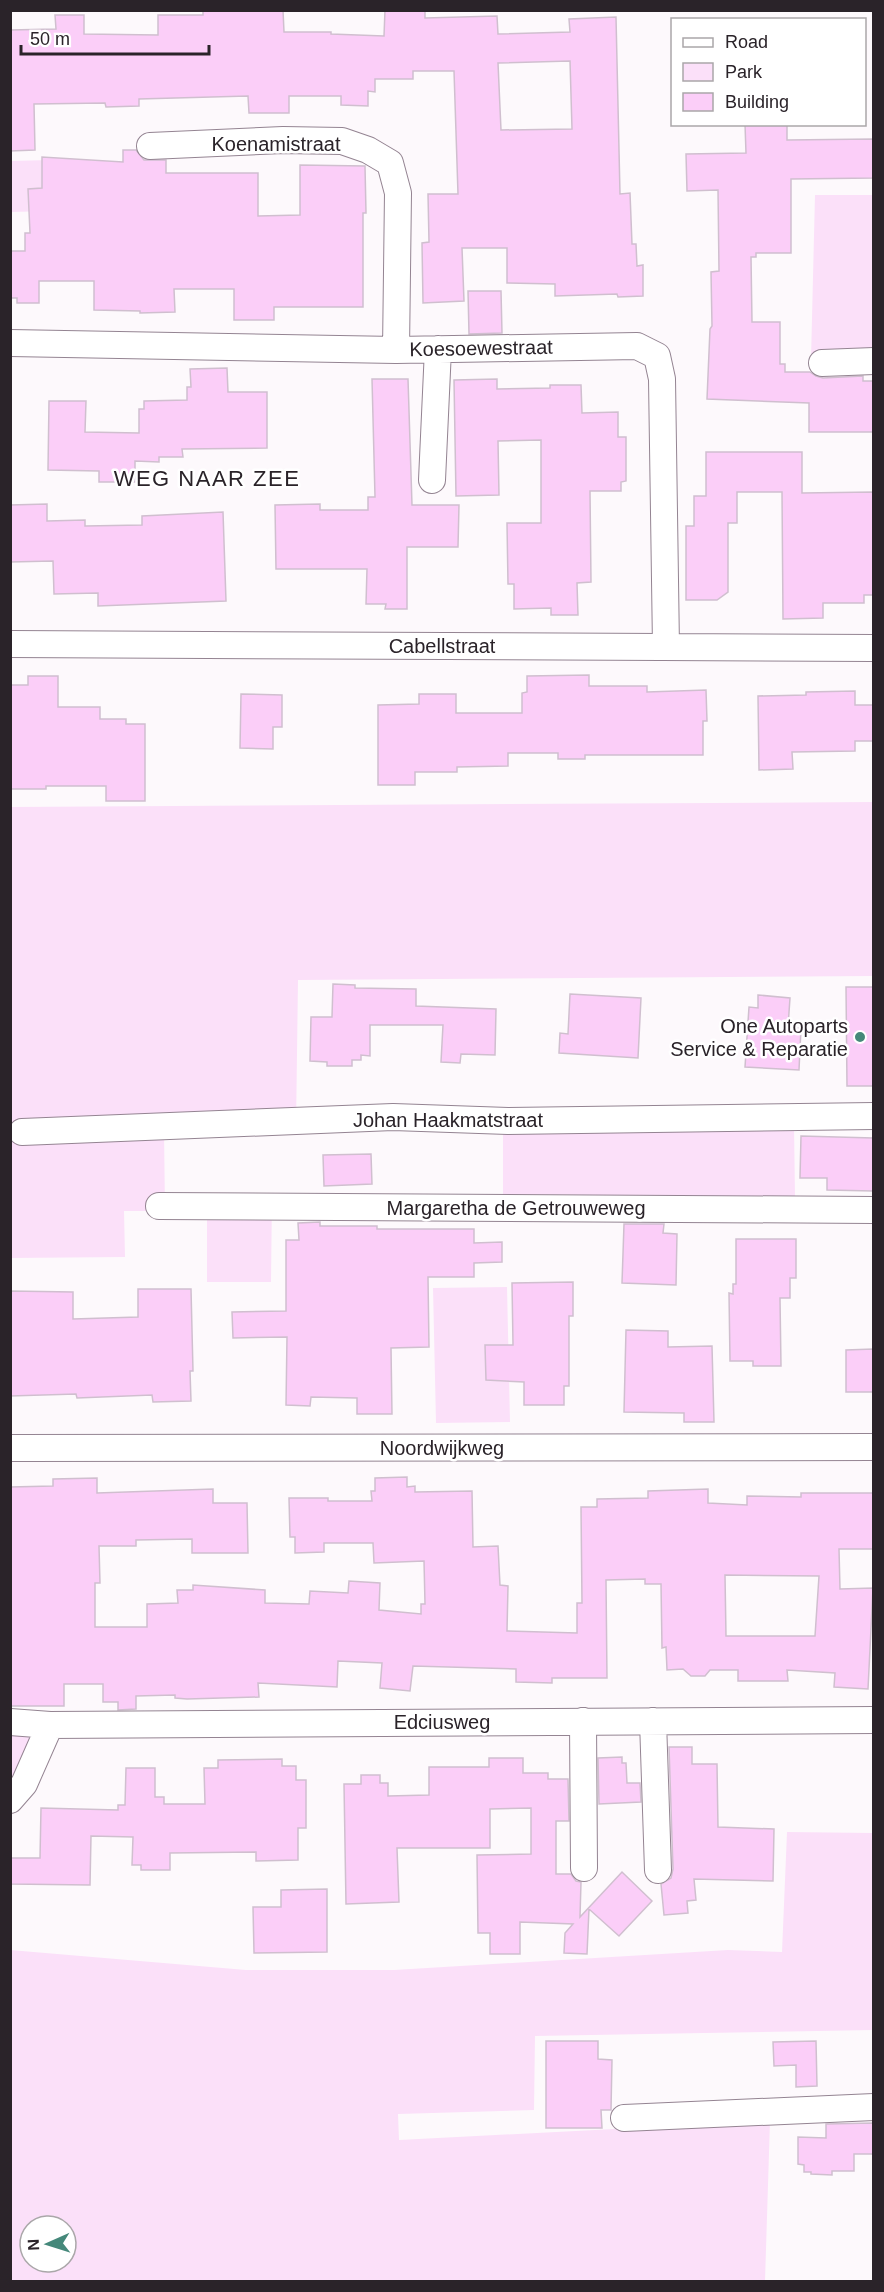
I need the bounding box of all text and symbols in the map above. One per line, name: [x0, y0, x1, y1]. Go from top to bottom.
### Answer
scale bar: [21, 18, 208, 56]
legend: [671, 18, 866, 126]
text: 50 m: [30, 29, 70, 49]
text: Road: [725, 32, 768, 52]
text: Park: [725, 62, 763, 82]
text: Building: [725, 92, 789, 112]
street label: Koenamistraat: [212, 133, 341, 155]
street label: Koesoewestraat: [409, 336, 553, 360]
district label: WEG NAAR ZEE: [114, 466, 300, 491]
street label: Cabellstraat: [389, 635, 496, 657]
place label: One Autoparts Service & Reparatie: [670, 1015, 848, 1060]
marker: One Autoparts Service & Reparatie: [853, 1030, 867, 1044]
street label: Johan Haakmatstraat: [353, 1109, 543, 1131]
street label: Margaretha de Getrouweweg: [386, 1197, 646, 1219]
street label: Noordwijkweg: [380, 1437, 504, 1459]
street label: Edciusweg: [394, 1711, 490, 1733]
north arrow: [18, 2214, 78, 2274]
text: N: [25, 2239, 42, 2251]

